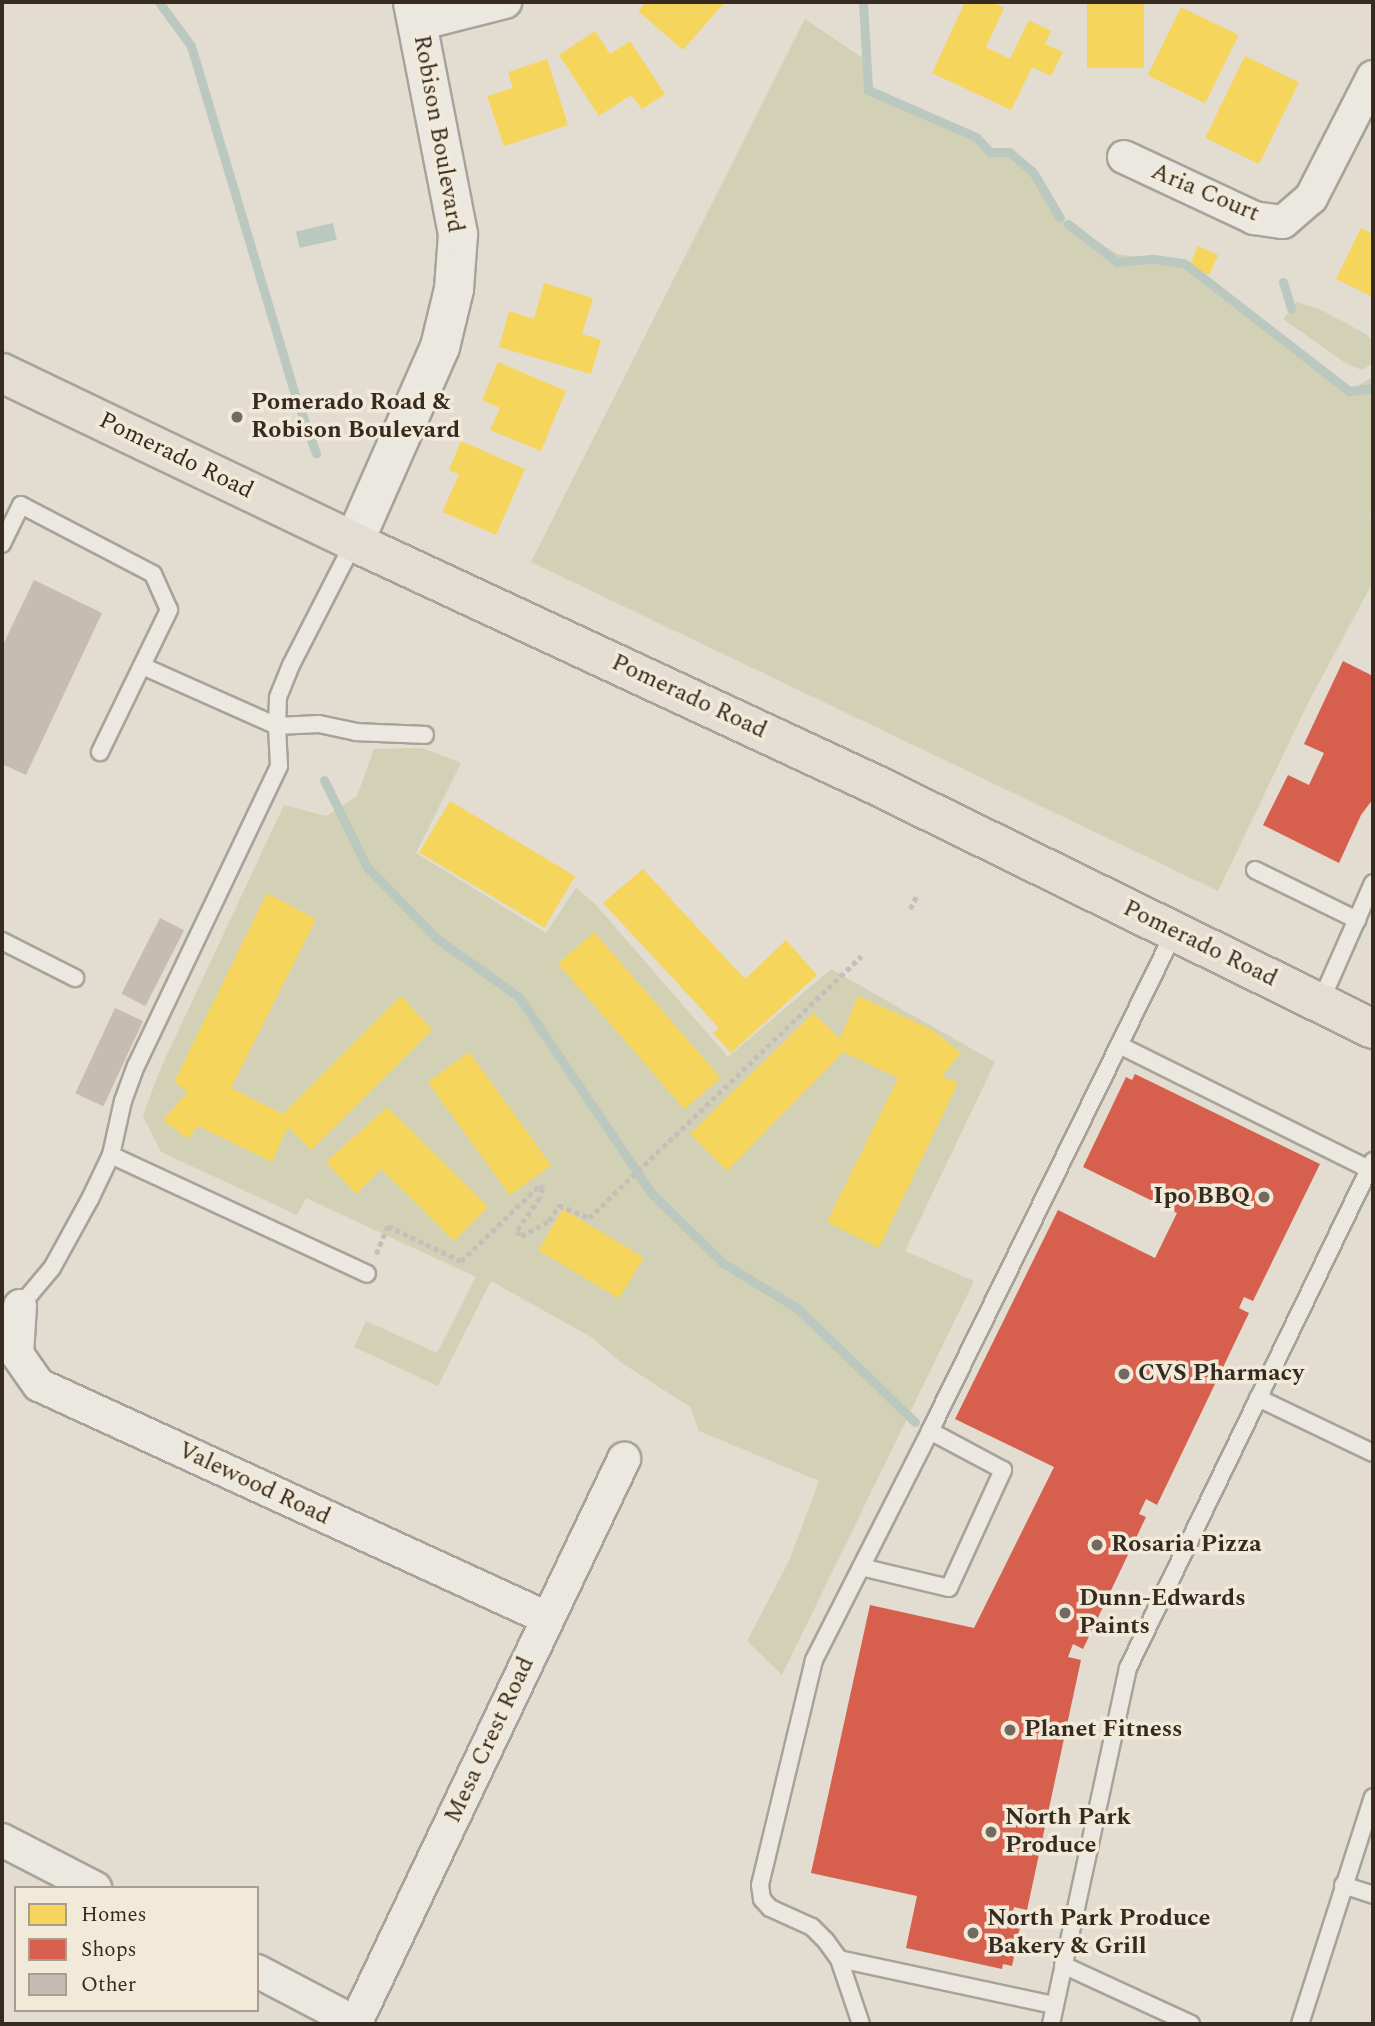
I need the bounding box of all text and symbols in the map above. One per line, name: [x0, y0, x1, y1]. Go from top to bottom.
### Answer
street label: Robison Boulevard: [406, 33, 470, 235]
street label: Aria Court: [1147, 157, 1263, 229]
place label: Pomerado Road & Robison Boulevard: [251, 389, 460, 445]
street label: Pomerado Road: [94, 406, 258, 506]
marker: Pomerado Road & Robison Boulevard: [229, 409, 245, 425]
street label: Pomerado Road: [607, 648, 771, 746]
street label: Pomerado Road: [1118, 894, 1282, 994]
place label: Ipo BBQ: [1153, 1183, 1250, 1211]
marker: Ipo BBQ: [1256, 1189, 1272, 1205]
place label: CVS Pharmacy: [1138, 1360, 1304, 1388]
marker: CVS Pharmacy: [1116, 1366, 1132, 1382]
street label: Valewood Road: [173, 1436, 335, 1532]
place label: Rosaria Pizza: [1111, 1531, 1262, 1559]
marker: Rosaria Pizza: [1089, 1537, 1105, 1553]
place label: Dunn-Edwards Paints: [1079, 1585, 1246, 1641]
marker: Dunn-Edwards Paints: [1057, 1605, 1073, 1621]
street label: Mesa Crest Road: [439, 1652, 541, 1828]
place label: Planet Fitness: [1024, 1716, 1182, 1744]
marker: Planet Fitness: [1002, 1722, 1018, 1738]
place label: North Park Produce: [1005, 1804, 1131, 1860]
marker: North Park Produce: [983, 1824, 999, 1840]
legend: [14, 1886, 259, 2012]
text: Homes: [81, 1899, 147, 1931]
place label: North Park Produce Bakery & Grill: [987, 1905, 1210, 1961]
marker: North Park Produce Bakery & Grill: [965, 1925, 981, 1941]
text: Shops: [81, 1934, 137, 1966]
text: Other: [81, 1969, 136, 2001]

